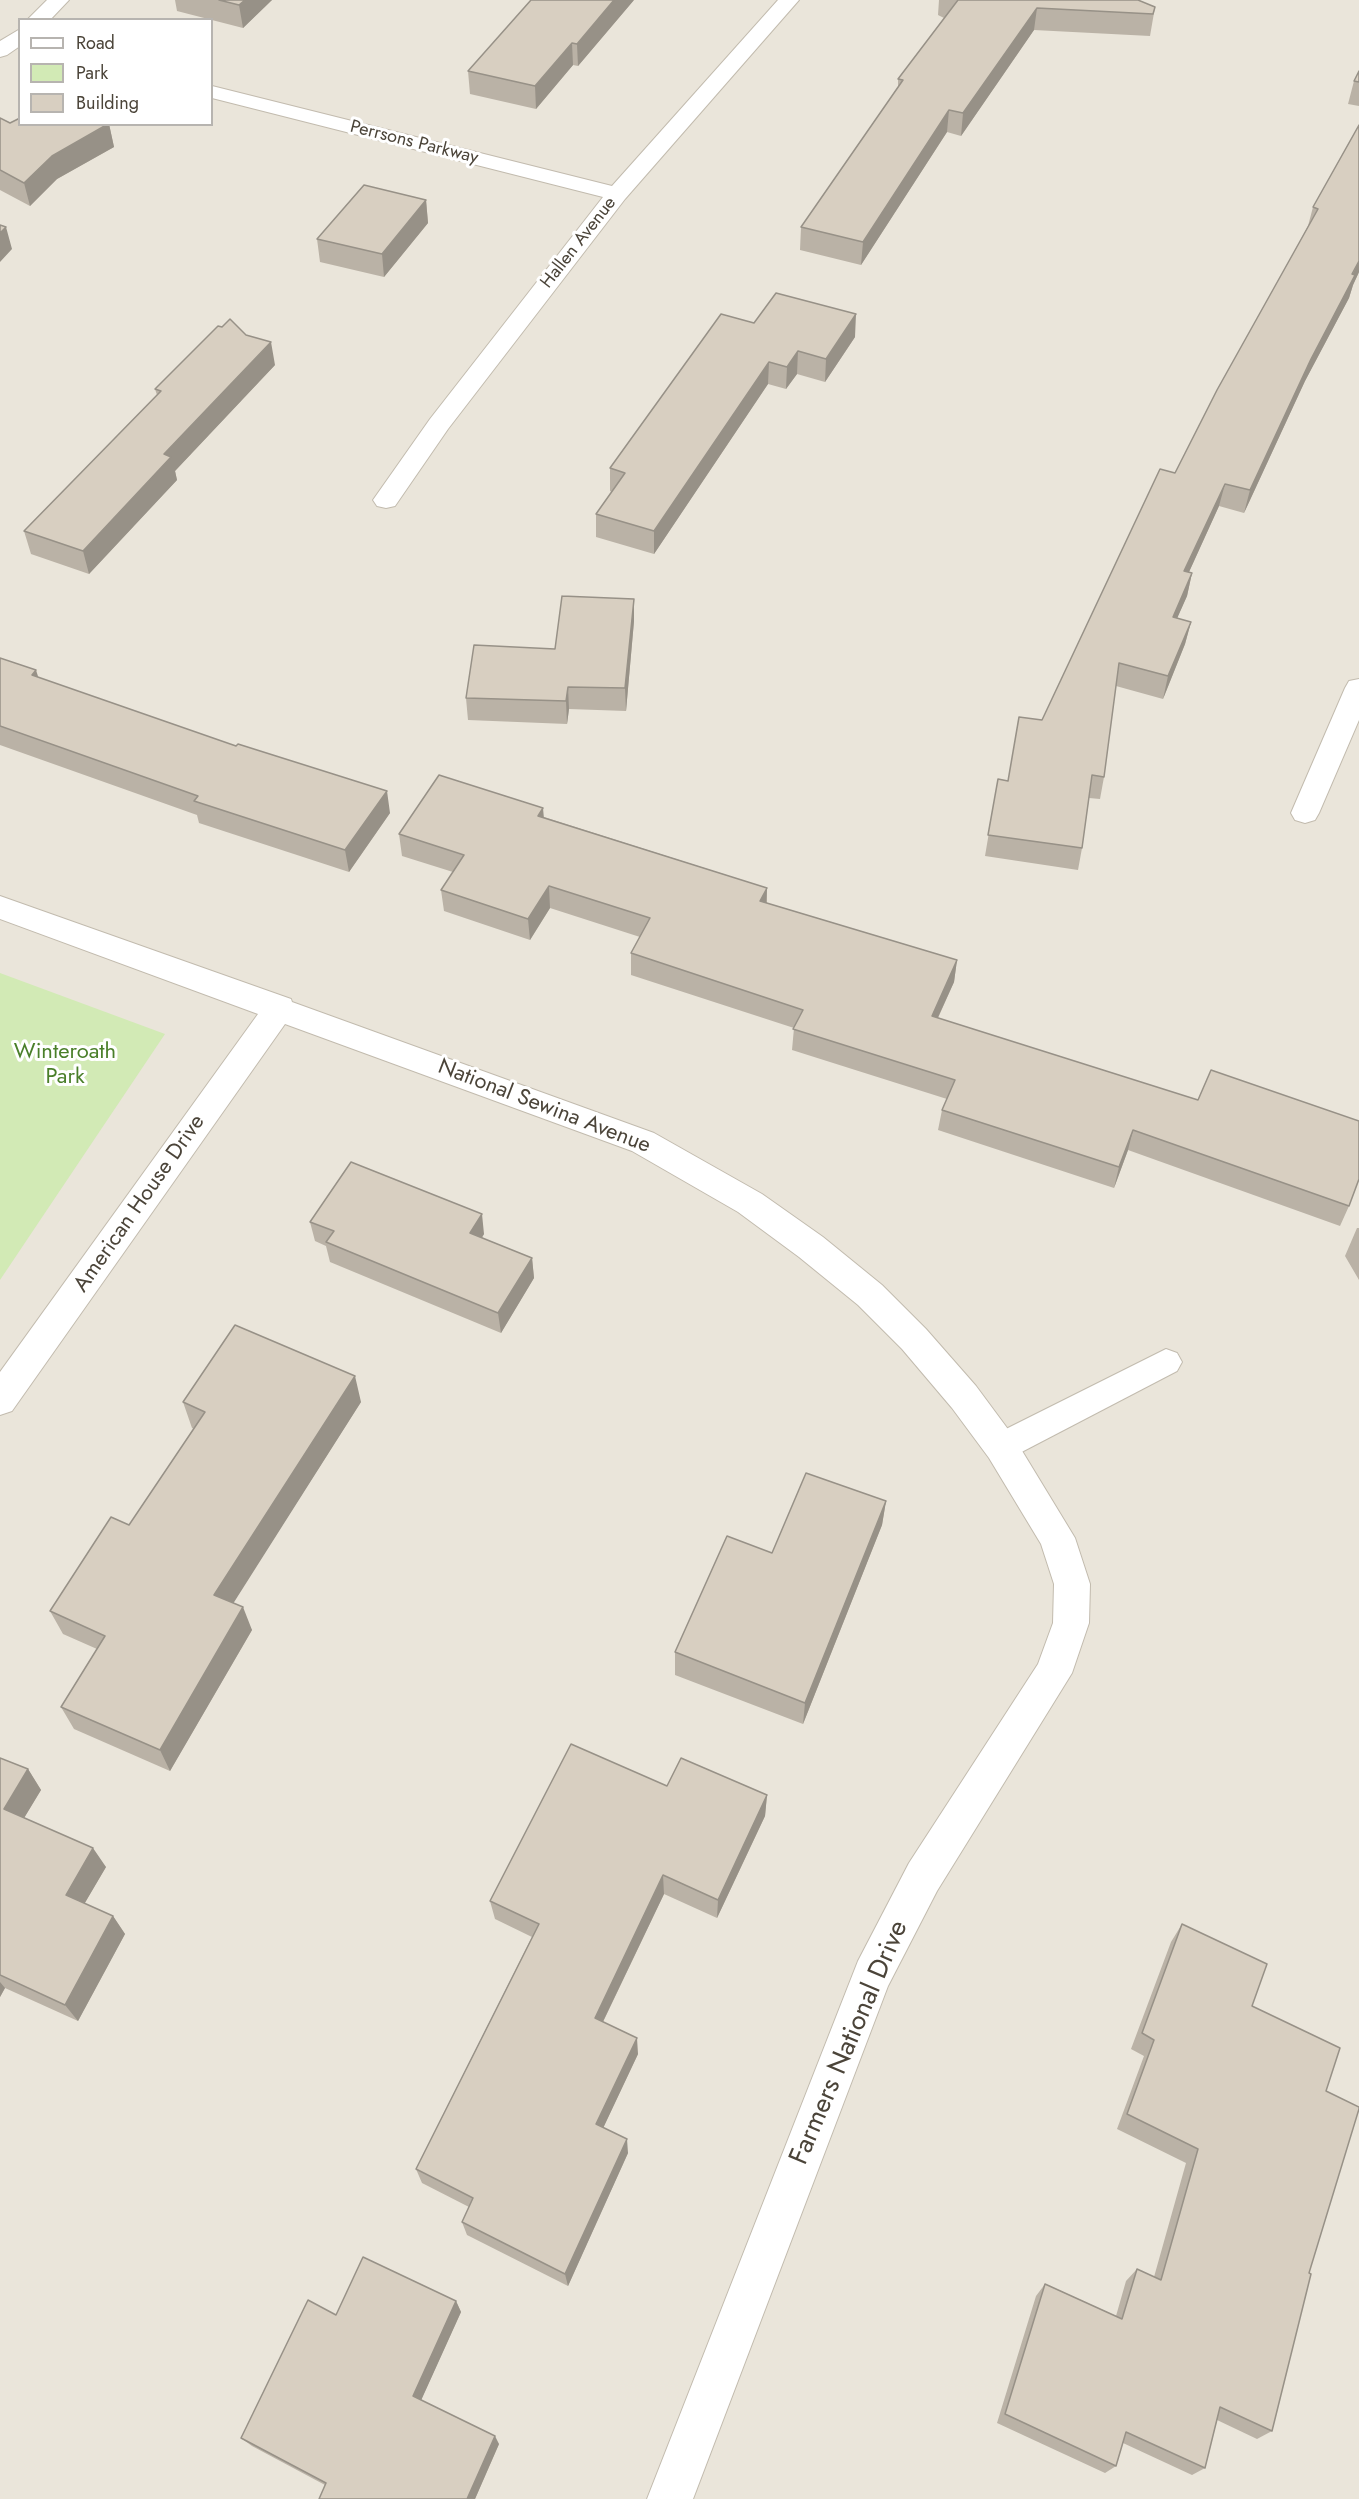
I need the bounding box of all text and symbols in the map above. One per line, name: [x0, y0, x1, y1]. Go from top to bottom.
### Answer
legend: [18, 18, 213, 126]
text: Road: [76, 30, 115, 56]
text: Park: [76, 60, 108, 86]
text: Building: [76, 90, 139, 116]
street label: Perrsons Parkway: [348, 117, 480, 169]
street label: Hallen Avenue: [537, 193, 621, 293]
park label: Winteroath Park: [14, 1040, 116, 1092]
street label: National Sewina Avenue: [434, 1054, 654, 1160]
street label: American House Drive: [69, 1110, 211, 1298]
street label: Farmers National Drive: [784, 1916, 916, 2170]

